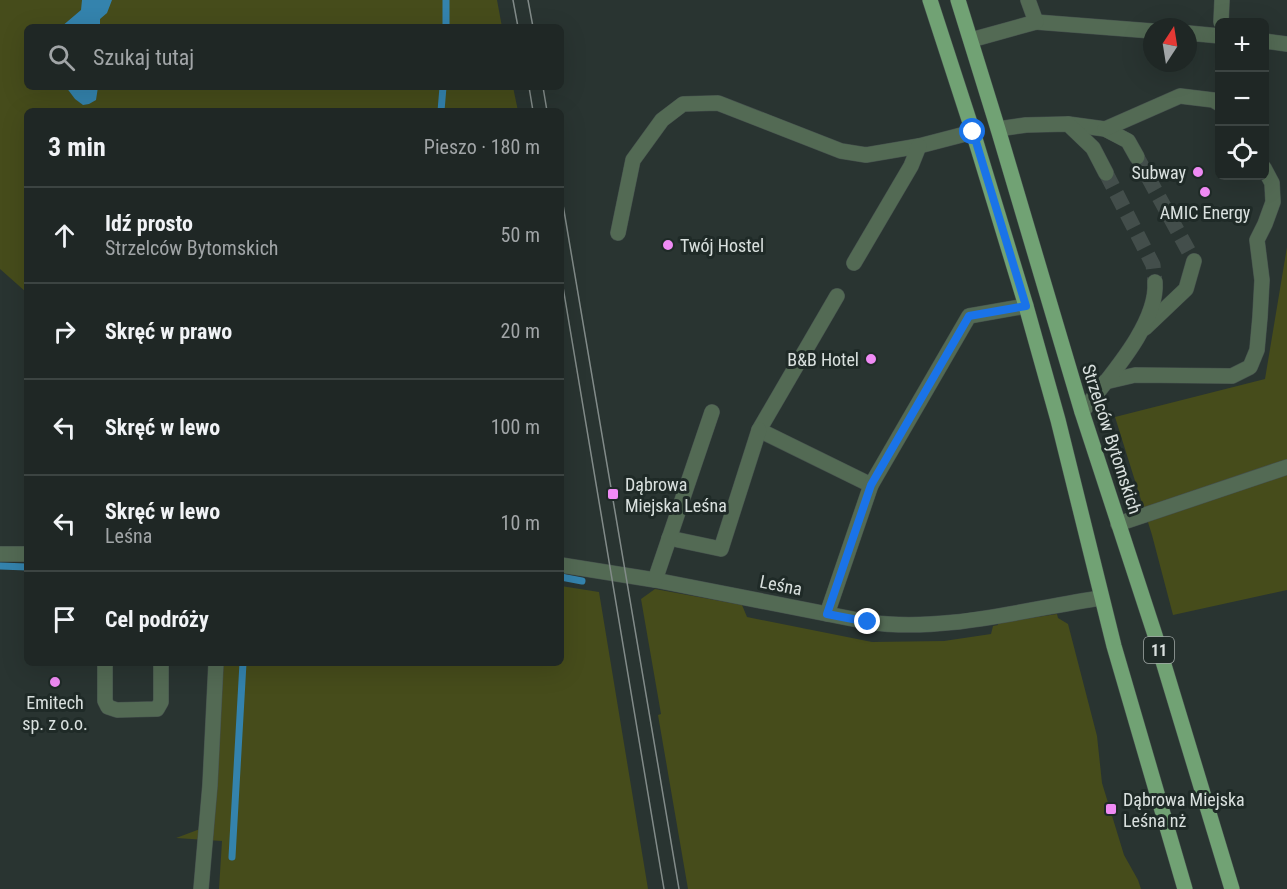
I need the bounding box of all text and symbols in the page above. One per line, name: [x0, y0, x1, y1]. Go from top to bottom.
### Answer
north arrow: [1143, 18, 1197, 72]
map controls: [1215, 18, 1269, 180]
button: +: [1215, 18, 1269, 72]
search box: [24, 24, 564, 90]
icon: search: [45, 41, 78, 74]
text: Szukaj tutaj: [93, 45, 194, 70]
button: −: [1215, 72, 1269, 126]
route start: [959, 118, 985, 144]
button: locate: [1215, 126, 1269, 180]
text: 3 min: [48, 132, 106, 162]
text: Pieszo · 180 m: [424, 135, 540, 159]
place label: Subway: [1131, 162, 1186, 183]
marker: Subway: [1191, 165, 1205, 179]
marker: AMIC Energy: [1198, 185, 1212, 199]
place label: AMIC Energy: [1160, 202, 1251, 223]
text: Idź prosto: [105, 211, 193, 236]
icon: ahead: [48, 219, 81, 252]
text: 50 m: [501, 223, 540, 247]
place label: Twój Hostel: [680, 235, 764, 256]
text: Strzelców Bytomskich: [105, 236, 279, 260]
marker: Twój Hostel: [661, 238, 675, 252]
icon: right: [48, 315, 81, 348]
text: Skręć w prawo: [105, 319, 232, 344]
text: 20 m: [501, 319, 540, 343]
place label: B&B Hotel: [787, 349, 859, 370]
marker: B&B Hotel: [864, 352, 878, 366]
street label: Strzelców Bytomskich: [1078, 361, 1146, 517]
icon: left: [48, 411, 81, 444]
text: Skręć w lewo: [105, 415, 220, 440]
text: 100 m: [491, 415, 540, 439]
place label: Dąbrowa Miejska Leśna: [625, 474, 727, 516]
marker: Dąbrowa Miejska Leśna: [606, 487, 620, 501]
text: Skręć w lewo: [105, 499, 220, 524]
icon: left: [48, 507, 81, 540]
text: 10 m: [501, 511, 540, 535]
text: Leśna: [105, 524, 152, 548]
street label: Leśna: [758, 571, 804, 599]
icon: arrive: [48, 603, 81, 636]
text: Cel podróży: [105, 607, 209, 632]
route end: [854, 608, 880, 634]
road number: 11: [1144, 637, 1174, 663]
marker: Emitech sp. z o.o.: [48, 675, 62, 689]
place label: Emitech sp. z o.o.: [22, 692, 88, 734]
place label: Dąbrowa Miejska Leśna nż: [1123, 789, 1245, 831]
marker: Dąbrowa Miejska Leśna nż: [1104, 802, 1118, 816]

